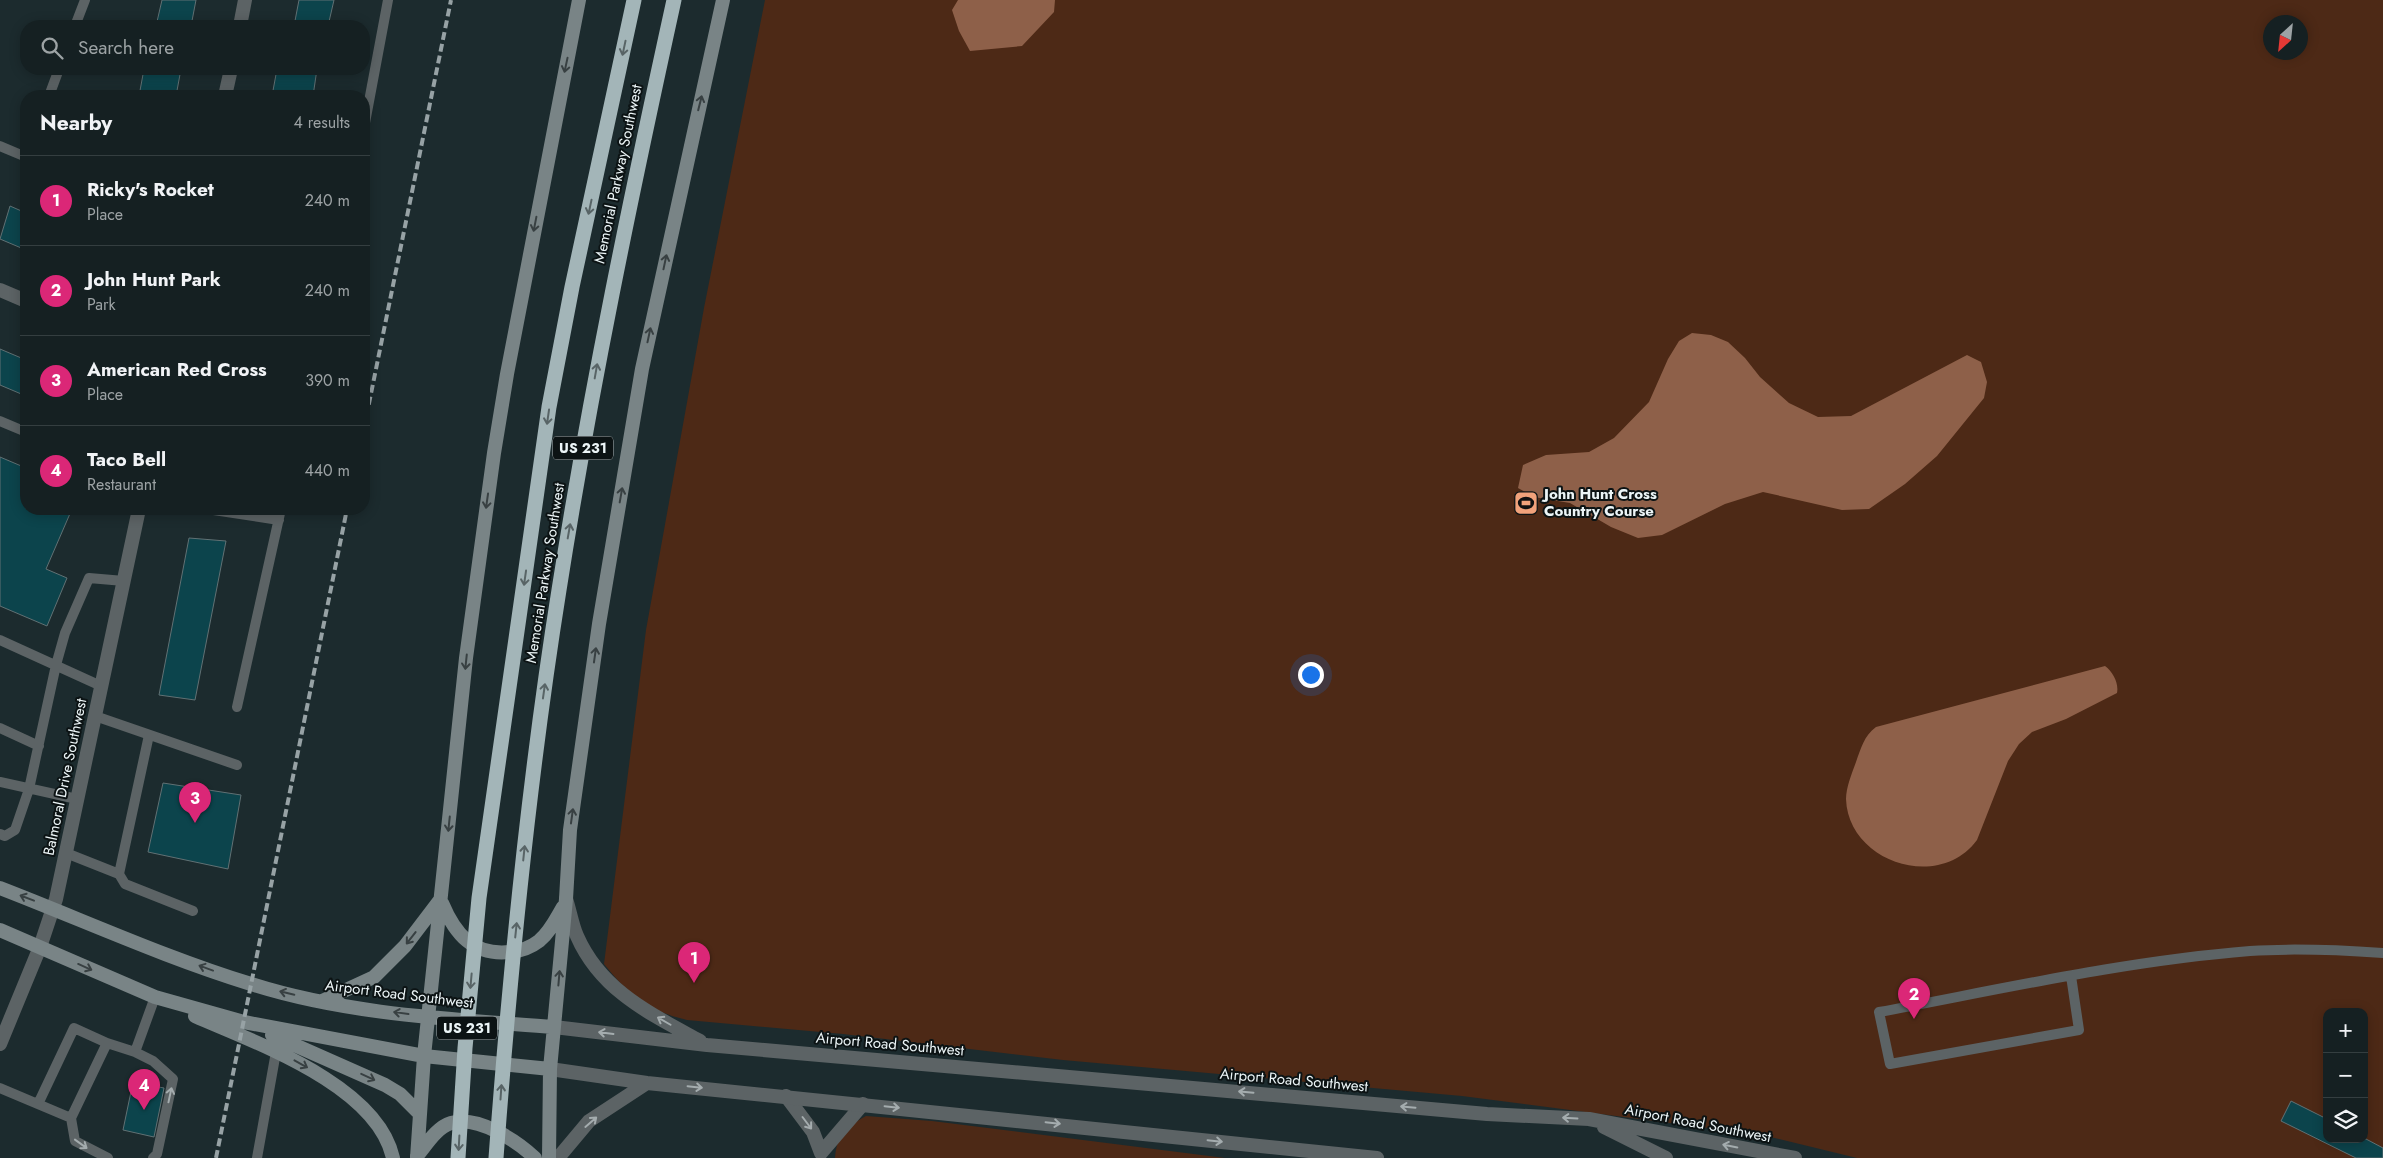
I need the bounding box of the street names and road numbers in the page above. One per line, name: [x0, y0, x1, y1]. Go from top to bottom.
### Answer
street label: Memorial Parkway Southwest: [588, 82, 648, 265]
road number: US 231: [553, 436, 613, 459]
street label: Memorial Parkway Southwest: [520, 481, 570, 665]
street label: Balmoral Drive Southwest: [38, 696, 92, 858]
street label: Airport Road Southwest: [324, 974, 475, 1014]
road number: US 231: [437, 1016, 497, 1040]
street label: Airport Road Southwest: [815, 1027, 965, 1061]
street label: Airport Road Southwest: [1219, 1063, 1369, 1097]
street label: Airport Road Southwest: [1623, 1098, 1774, 1148]

